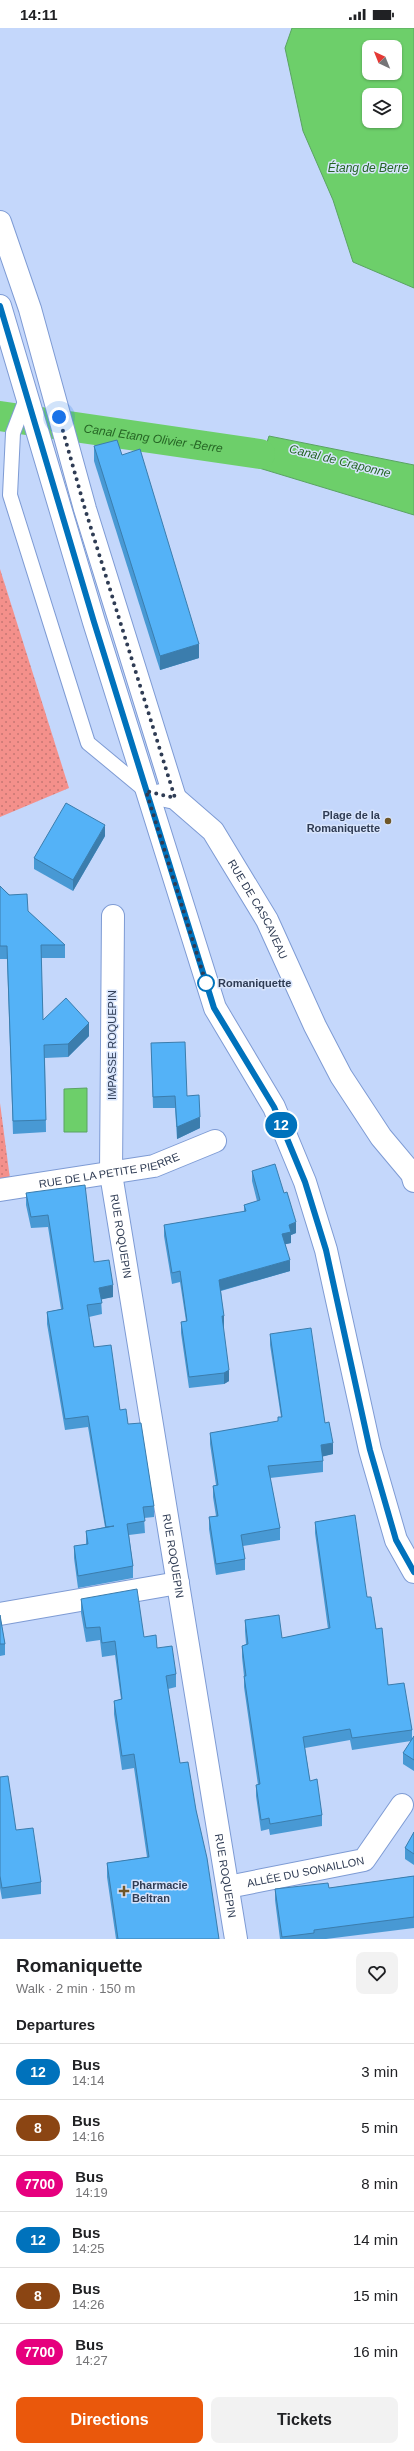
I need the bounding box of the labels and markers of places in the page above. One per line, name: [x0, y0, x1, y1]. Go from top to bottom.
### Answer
place label: Plage de la Romaniquette: [307, 809, 381, 834]
marker: Plage de la Romaniquette: [383, 816, 393, 826]
marker: Romaniquette: [197, 974, 215, 992]
place label: Romaniquette: [218, 977, 291, 989]
place label: Pharmacie Beltran: [132, 1879, 188, 1904]
marker: Pharmacie Beltran: [119, 1886, 129, 1896]

